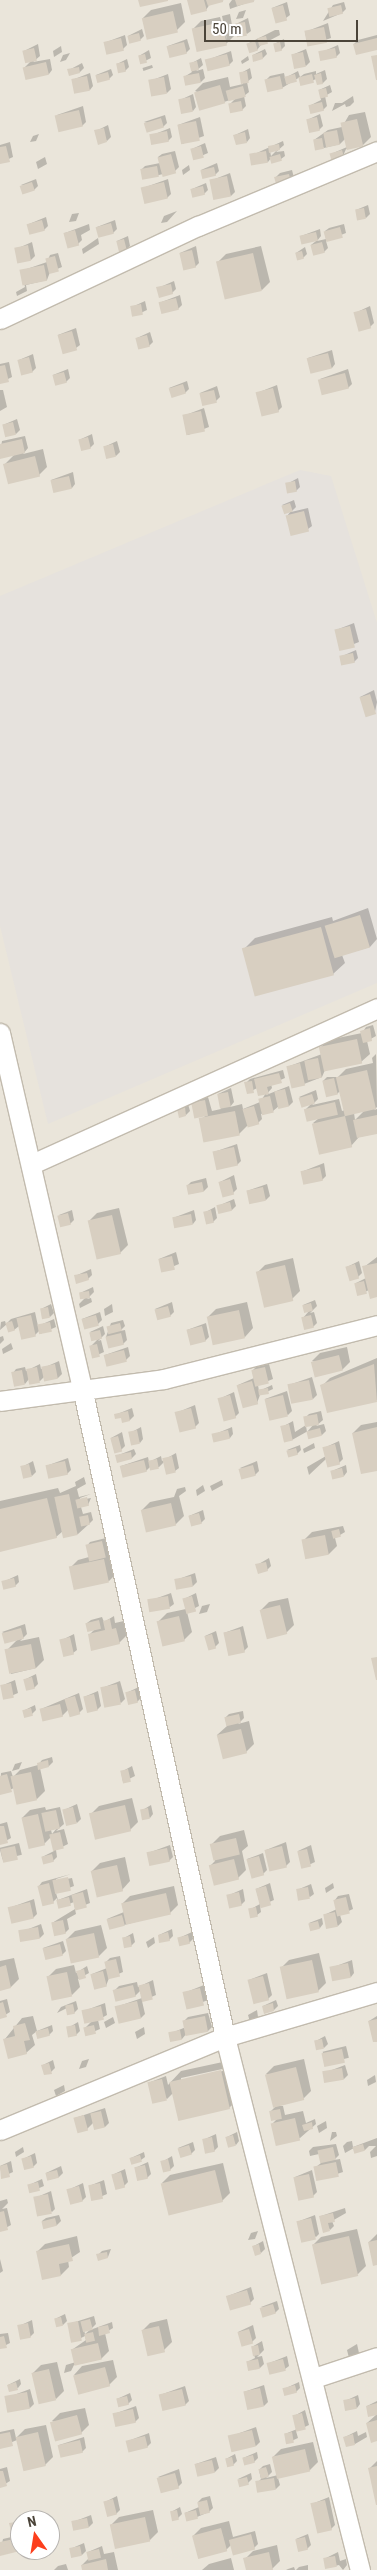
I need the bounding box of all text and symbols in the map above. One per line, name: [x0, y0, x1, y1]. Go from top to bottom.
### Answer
scale bar: [207, 10, 361, 42]
text: 50 m: [212, 20, 242, 38]
north arrow: [10, 2510, 60, 2560]
text: N: [26, 2513, 38, 2530]

